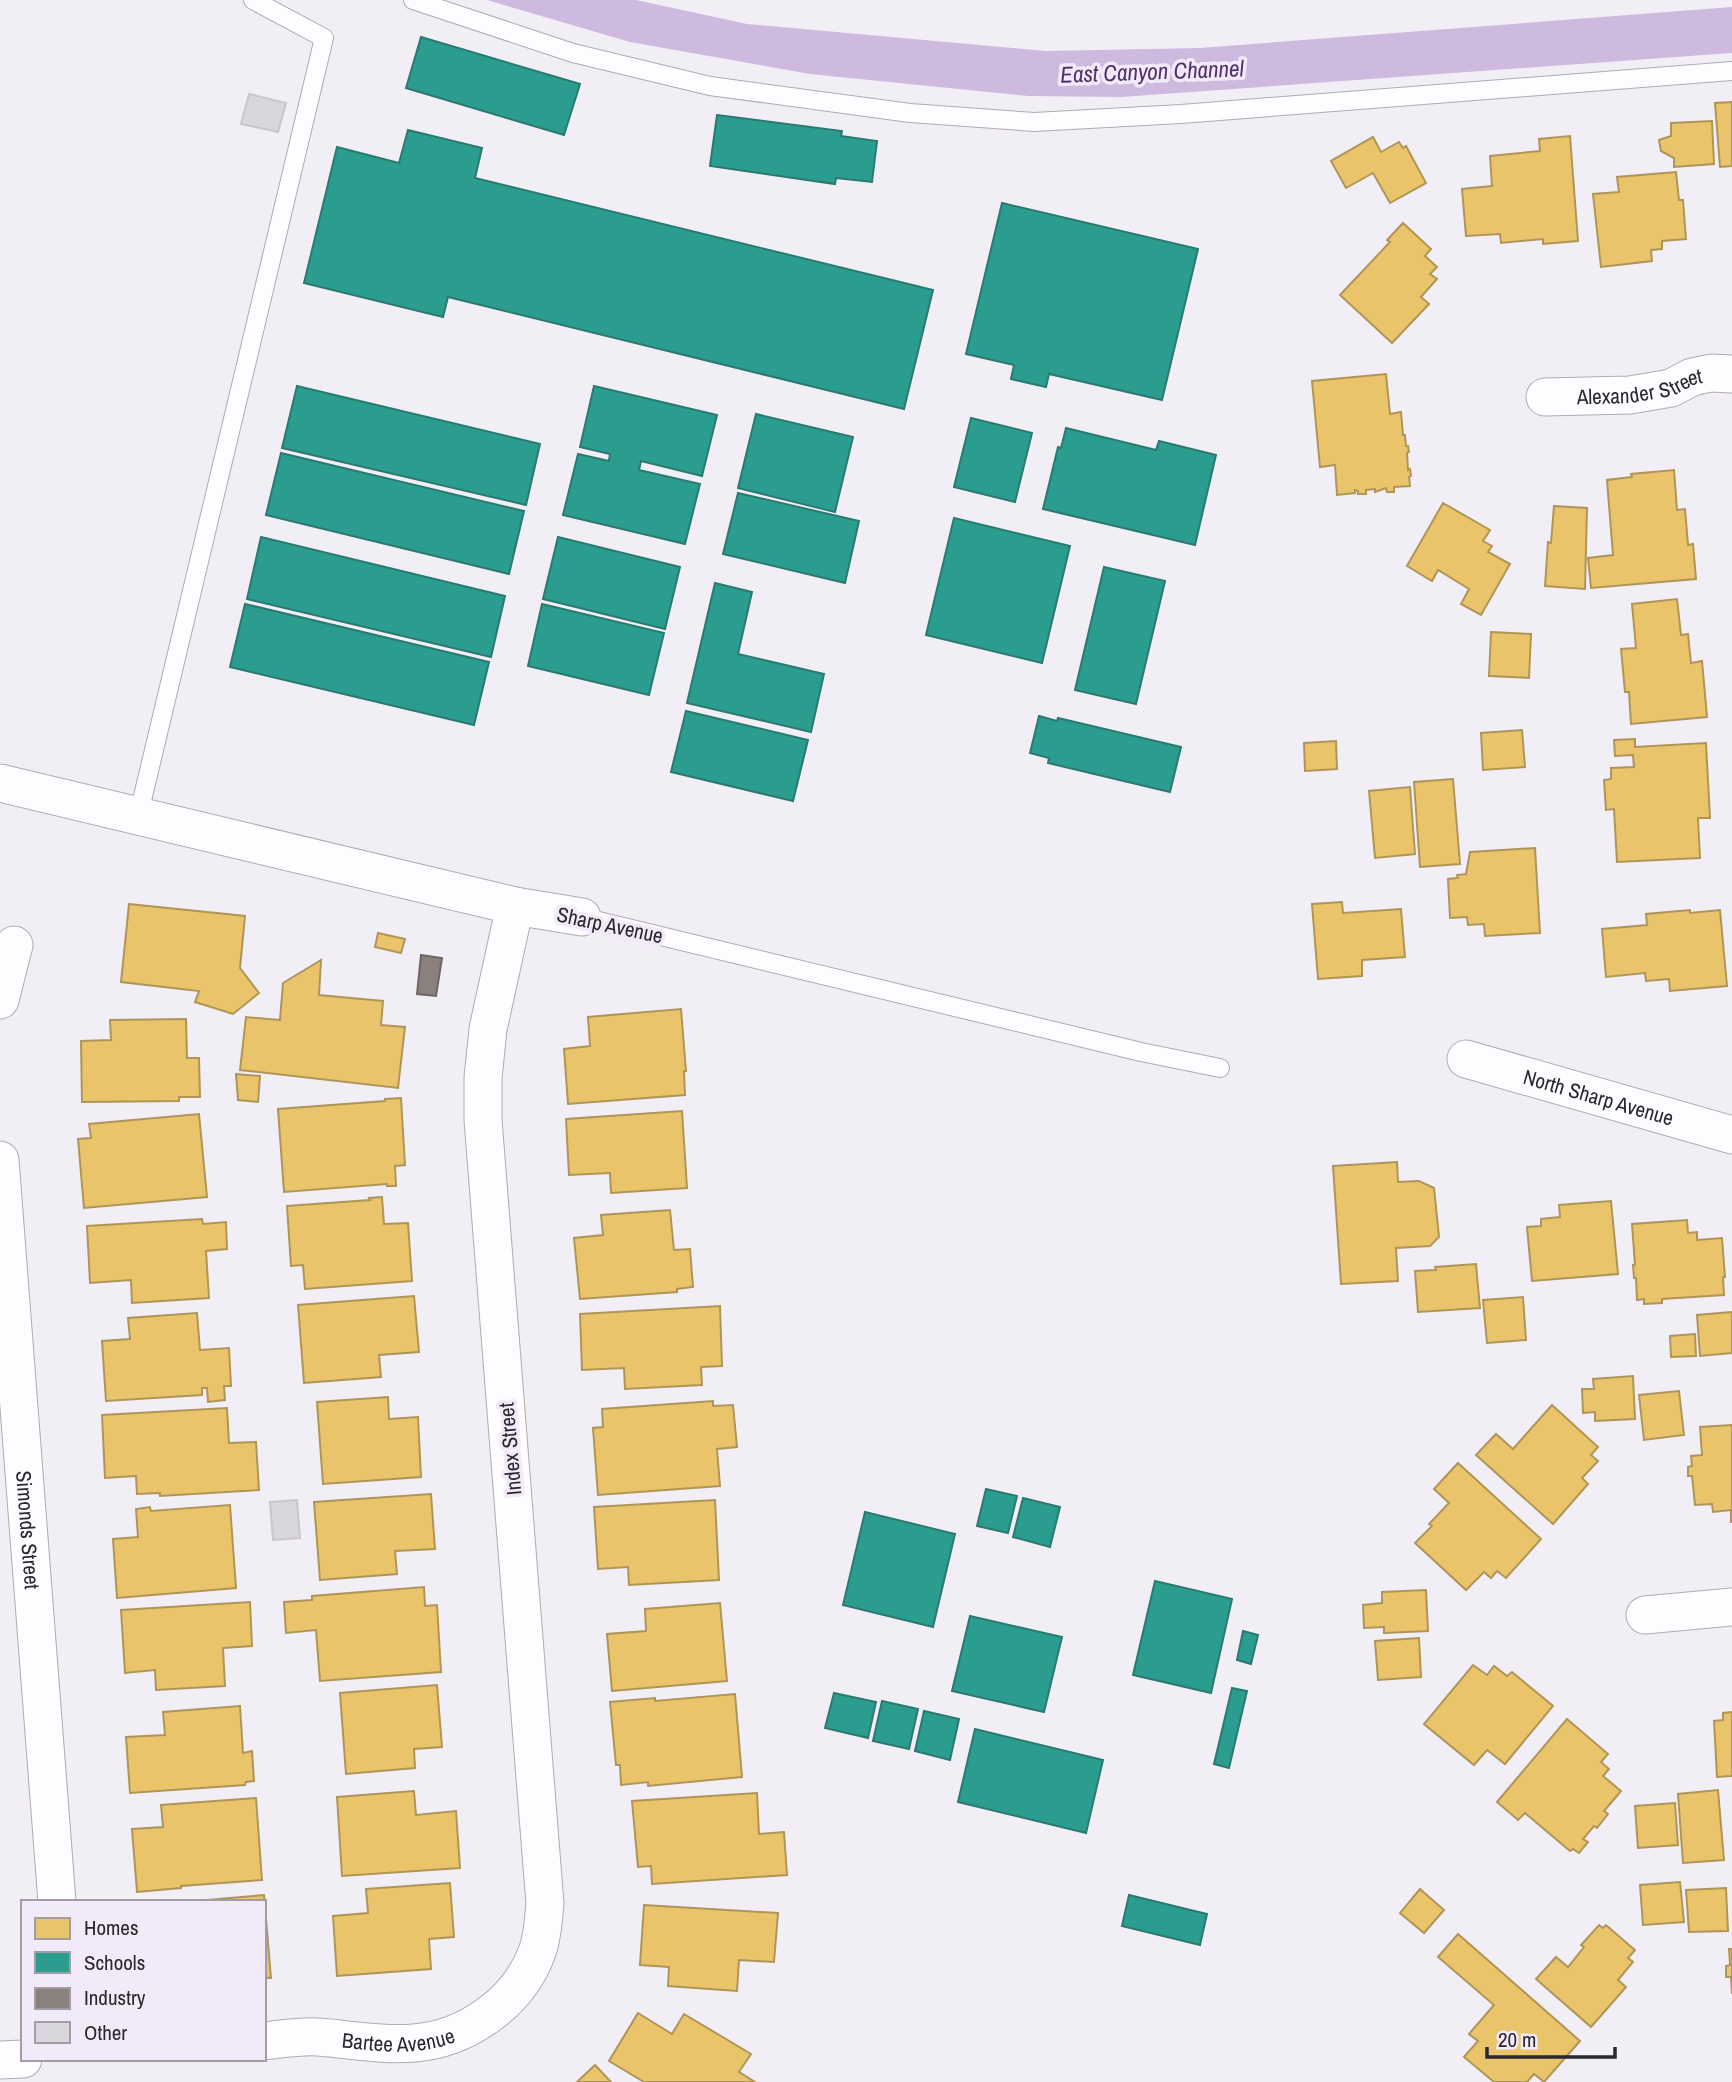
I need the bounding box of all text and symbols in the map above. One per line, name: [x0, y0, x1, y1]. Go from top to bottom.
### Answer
water label: East Canyon Channel: [1060, 52, 1245, 90]
street label: Alexander Street: [1575, 361, 1705, 411]
street label: Sharp Avenue: [554, 900, 666, 950]
street label: North Sharp Avenue: [1520, 1062, 1677, 1132]
street label: Index Street: [491, 1401, 528, 1497]
street label: Simonds Street: [9, 1470, 47, 1590]
legend: [21, 1900, 266, 2061]
text: Homes: [84, 1913, 139, 1942]
text: Schools: [84, 1948, 145, 1977]
text: Industry: [84, 1983, 146, 2012]
scale bar: [1487, 2016, 1615, 2060]
text: Other: [84, 2018, 127, 2047]
street label: Bartee Avenue: [341, 2020, 458, 2058]
text: 20 m: [1498, 2025, 1536, 2054]

